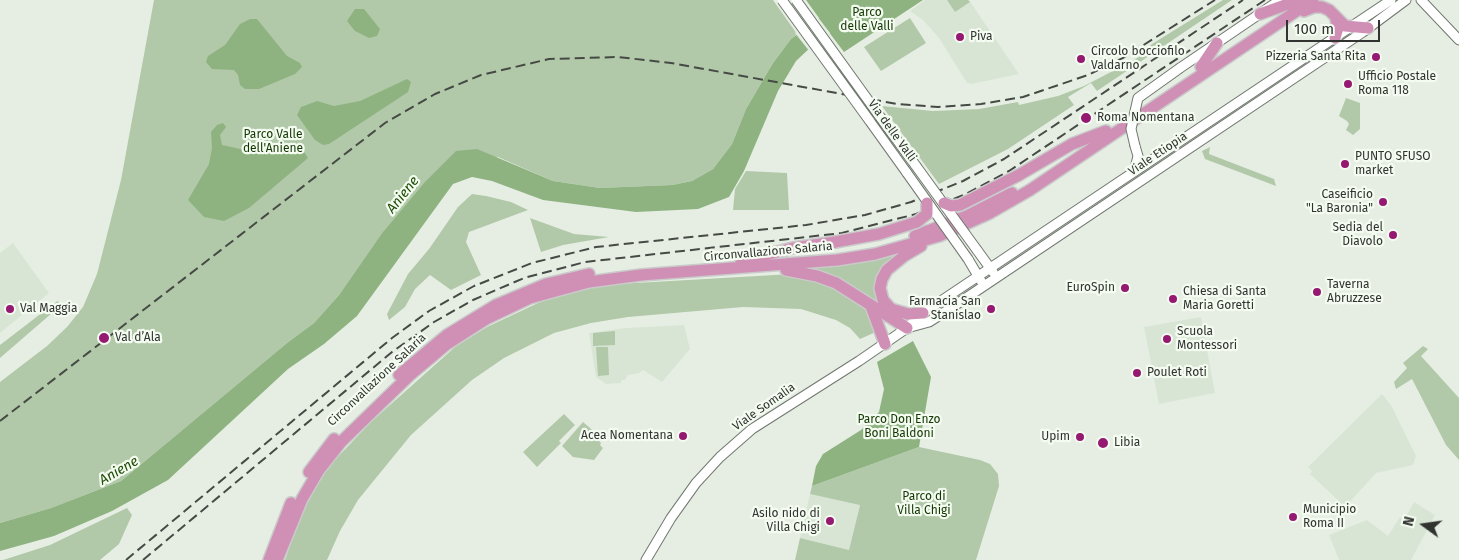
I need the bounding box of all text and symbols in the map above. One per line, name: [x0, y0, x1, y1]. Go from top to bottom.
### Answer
park label: Parco delle Valli: [840, 6, 894, 34]
scale bar: [1289, 10, 1383, 42]
text: 100 m: [1294, 20, 1334, 38]
place label: Piva: [970, 30, 993, 44]
marker: Piva: [954, 31, 966, 43]
place label: Circolo bocciofilo Valdarno: [1091, 45, 1185, 73]
place label: Pizzeria Santa Rita: [1266, 50, 1366, 64]
marker: Pizzeria Santa Rita: [1370, 51, 1382, 63]
marker: Circolo bocciofilo Valdarno: [1075, 53, 1087, 65]
place label: Ufficio Postale Roma 118: [1358, 70, 1436, 98]
marker: Ufficio Postale Roma 118: [1342, 78, 1354, 90]
street label: Via delle Valli: [865, 97, 919, 165]
marker: Roma Nomentana: [1079, 111, 1093, 125]
place label: Roma Nomentana: [1097, 111, 1194, 125]
park label: Parco Valle dell'Aniene: [243, 128, 303, 156]
street label: Viale Etiopia: [1126, 129, 1190, 179]
place label: PUNTO SFUSO market: [1355, 150, 1431, 178]
marker: PUNTO SFUSO market: [1339, 158, 1351, 170]
water label: Aniene: [383, 173, 423, 217]
place label: Caseificio "La Baronia": [1306, 188, 1373, 216]
marker: Caseificio "La Baronia": [1377, 196, 1389, 208]
place label: Sedia del Diavolo: [1332, 221, 1383, 249]
marker: Sedia del Diavolo: [1387, 229, 1399, 241]
street label: Circonvallazione Salaria: [703, 239, 833, 265]
place label: Taverna Abruzzese: [1327, 278, 1382, 306]
place label: EuroSpin: [1066, 281, 1115, 295]
marker: EuroSpin: [1119, 282, 1131, 294]
place label: Chiesa di Santa Maria Goretti: [1183, 285, 1266, 313]
marker: Taverna Abruzzese: [1311, 286, 1323, 298]
marker: Chiesa di Santa Maria Goretti: [1167, 293, 1179, 305]
place label: Farmacia San Stanislao: [909, 295, 981, 323]
place label: Val Maggia: [20, 302, 77, 316]
marker: Val Maggia: [4, 303, 16, 315]
marker: Farmacia San Stanislao: [985, 303, 997, 315]
place label: Scuola Montessori: [1177, 325, 1237, 353]
marker: Val d’Ala: [97, 331, 111, 345]
place label: Val d’Ala: [115, 331, 161, 345]
street label: Circonvallazione Salaria: [325, 331, 429, 429]
marker: Scuola Montessori: [1161, 333, 1173, 345]
place label: Poulet Roti: [1147, 366, 1207, 380]
marker: Poulet Roti: [1131, 367, 1143, 379]
street label: Viale Somalia: [730, 380, 798, 434]
park label: Parco Don Enzo Boni Baldoni: [857, 413, 941, 441]
place label: Acea Nomentana: [581, 429, 673, 443]
marker: Acea Nomentana: [677, 430, 689, 442]
place label: Upim: [1041, 430, 1070, 444]
marker: Upim: [1074, 431, 1086, 443]
marker: Libia: [1096, 436, 1110, 450]
place label: Libia: [1114, 436, 1140, 450]
water label: Aniene: [96, 453, 142, 489]
park label: Parco di Villa Chigi: [897, 490, 951, 518]
north arrow: [1399, 500, 1449, 550]
place label: Municipio Roma II: [1303, 503, 1356, 531]
place label: Asilo nido di Villa Chigi: [752, 507, 820, 535]
marker: Municipio Roma II: [1287, 511, 1299, 523]
marker: Asilo nido di Villa Chigi: [824, 515, 836, 527]
text: N: [1400, 515, 1418, 528]

